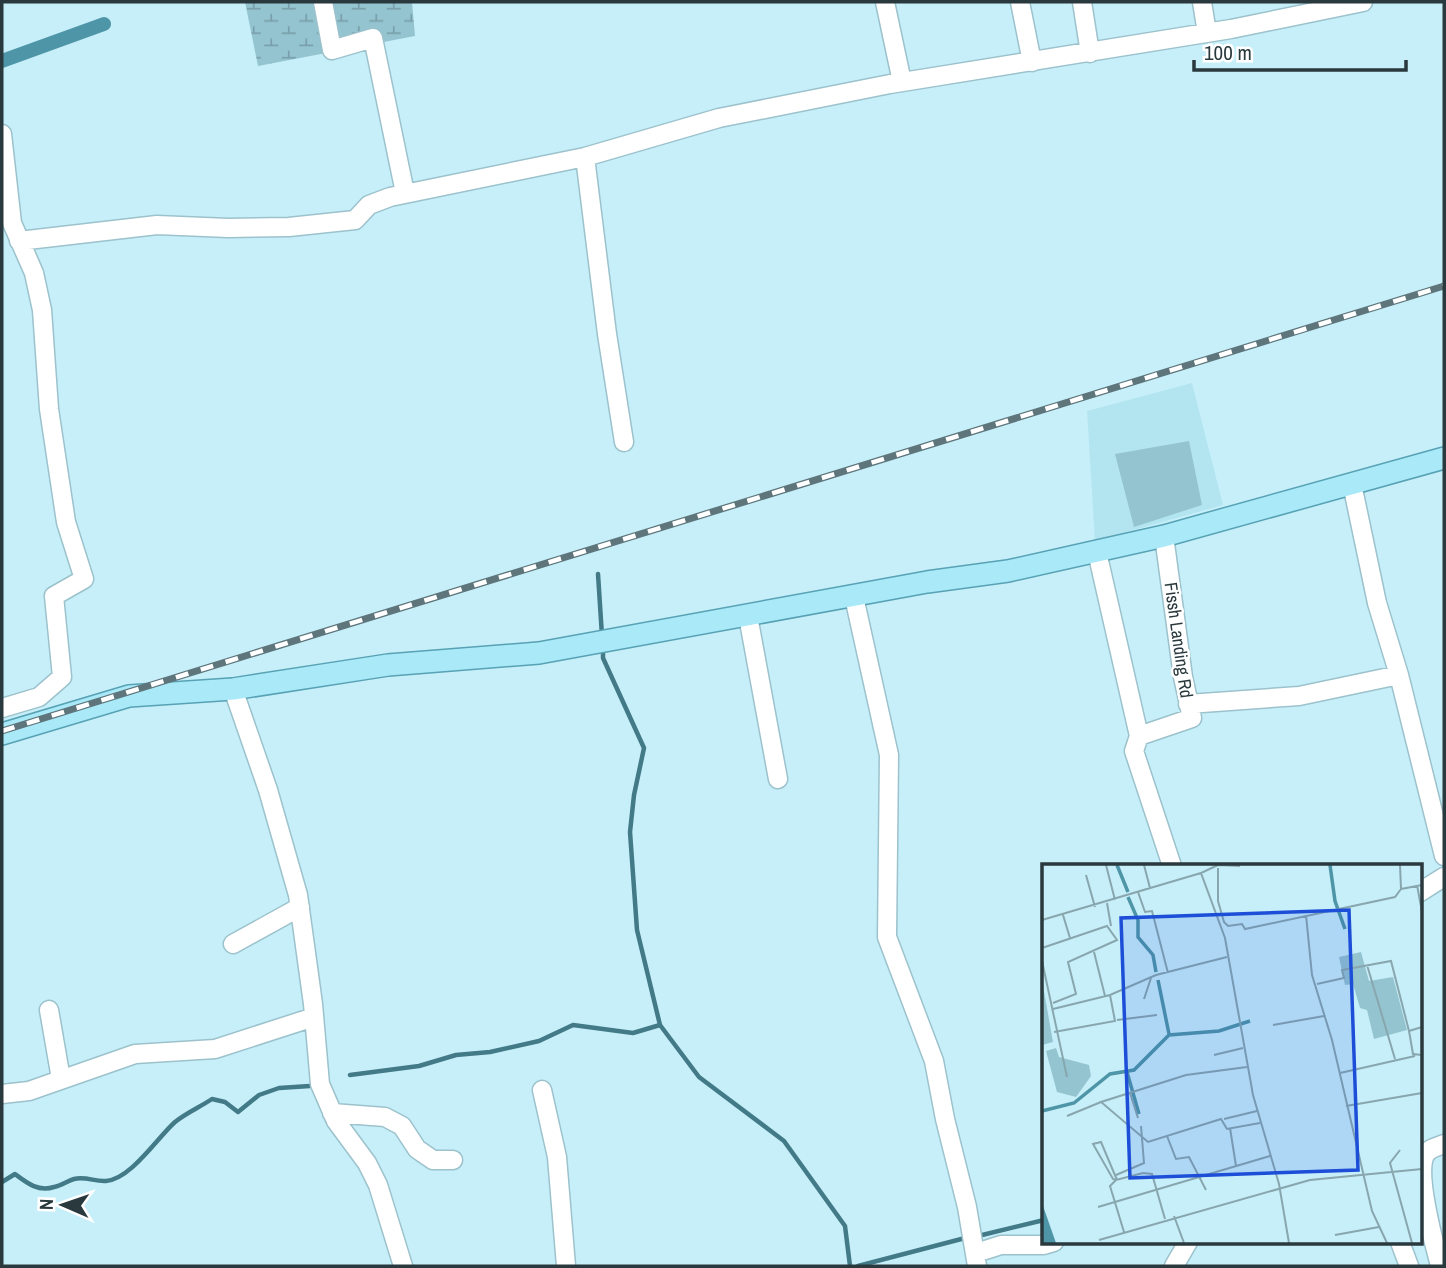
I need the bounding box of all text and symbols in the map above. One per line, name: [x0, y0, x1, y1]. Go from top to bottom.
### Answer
scale bar: [1194, 28, 1406, 72]
text: 100 m: [1204, 38, 1252, 67]
street label: Fissh Landing Rd: [1159, 581, 1199, 699]
inset map: [1042, 864, 1422, 1244]
north arrow: [28, 1170, 98, 1240]
text: N: [33, 1198, 59, 1210]

